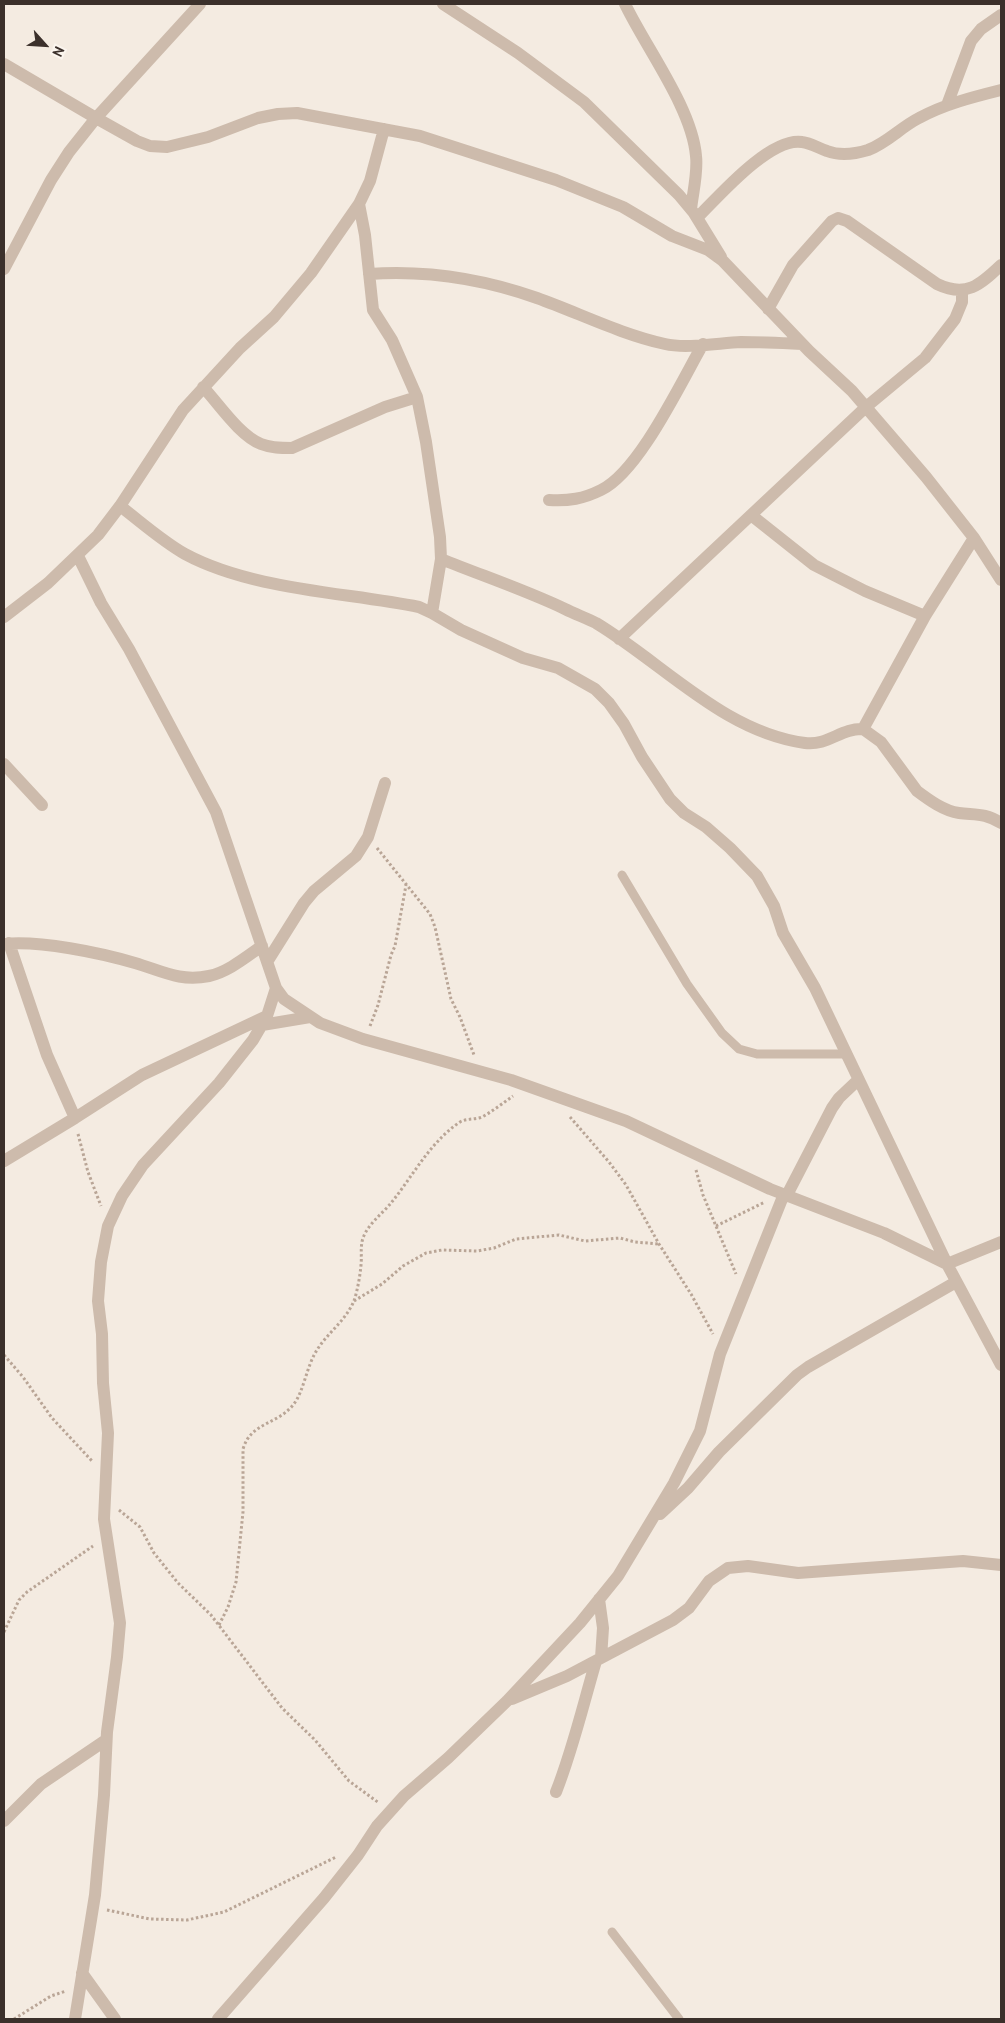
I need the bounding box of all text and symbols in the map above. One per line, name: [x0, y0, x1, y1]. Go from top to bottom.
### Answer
north arrow: [20, 20, 70, 70]
text: N: [48, 43, 69, 60]

